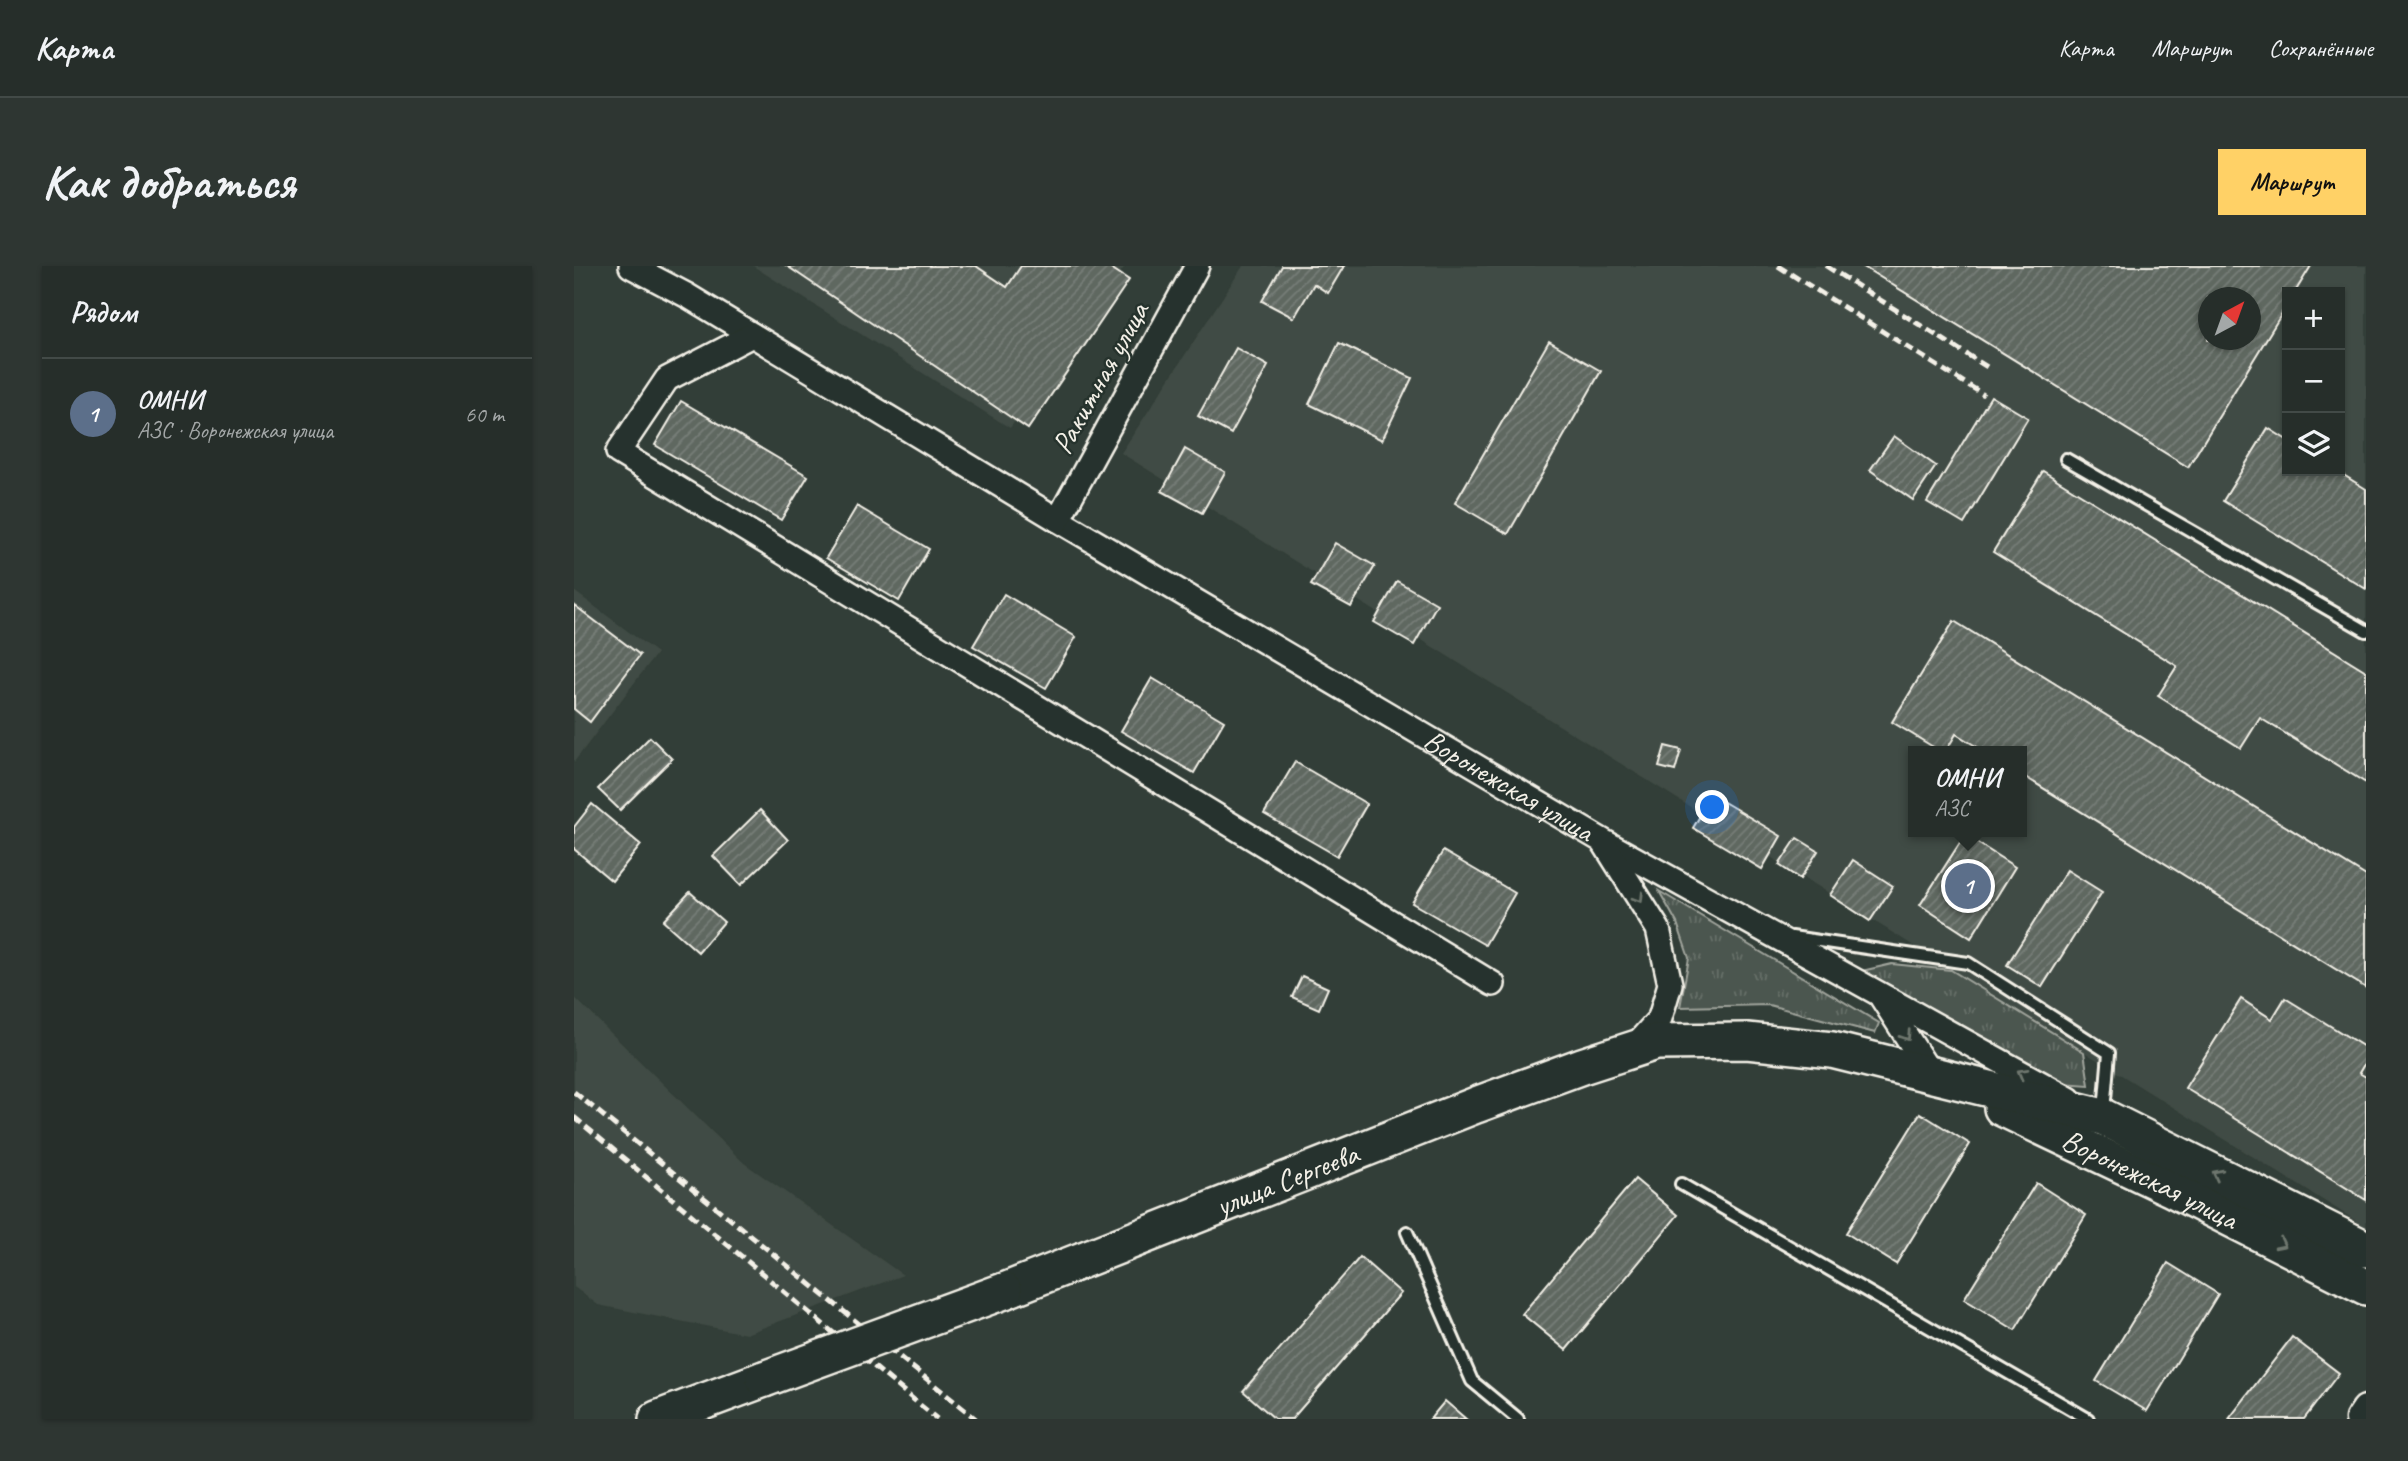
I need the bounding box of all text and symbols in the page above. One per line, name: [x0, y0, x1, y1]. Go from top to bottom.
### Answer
text: Карта: [35, 27, 114, 69]
text: Карта: [2059, 33, 2114, 63]
text: Маршрут: [2152, 33, 2231, 63]
text: Сохранённые: [2269, 33, 2373, 63]
button: Маршрут: [2218, 149, 2366, 215]
text: Как добраться: [42, 151, 295, 213]
north arrow: [2198, 287, 2261, 350]
map controls: [2282, 287, 2345, 476]
button: +: [2282, 287, 2345, 350]
text: Рядом: [70, 293, 137, 331]
street label: Ракитная улица: [1043, 294, 1158, 460]
button: −: [2282, 350, 2345, 413]
text: ОМНИ: [137, 383, 203, 416]
text: 1: [88, 400, 98, 429]
text: 60 m: [465, 400, 504, 429]
button: layers: [2282, 413, 2345, 476]
text: АЗС · Воронежская улица: [137, 416, 333, 445]
street label: Воронежская улица: [1417, 721, 1602, 851]
popup: [1908, 746, 2027, 837]
text: ОМНИ: [1934, 761, 2001, 794]
your location: [1695, 790, 1729, 824]
text: АЗС: [1934, 794, 1969, 823]
pin: 1: [1945, 860, 1991, 912]
one-way arrow: [1630, 891, 1643, 904]
one-way arrow: [1898, 1028, 1911, 1041]
one-way arrow: [2016, 1068, 2029, 1081]
street label: Воронежская улица: [2056, 1120, 2246, 1239]
street label: улица Сергеева: [1208, 1134, 1365, 1225]
one-way arrow: [2212, 1169, 2224, 1183]
one-way arrow: [2274, 1235, 2286, 1249]

